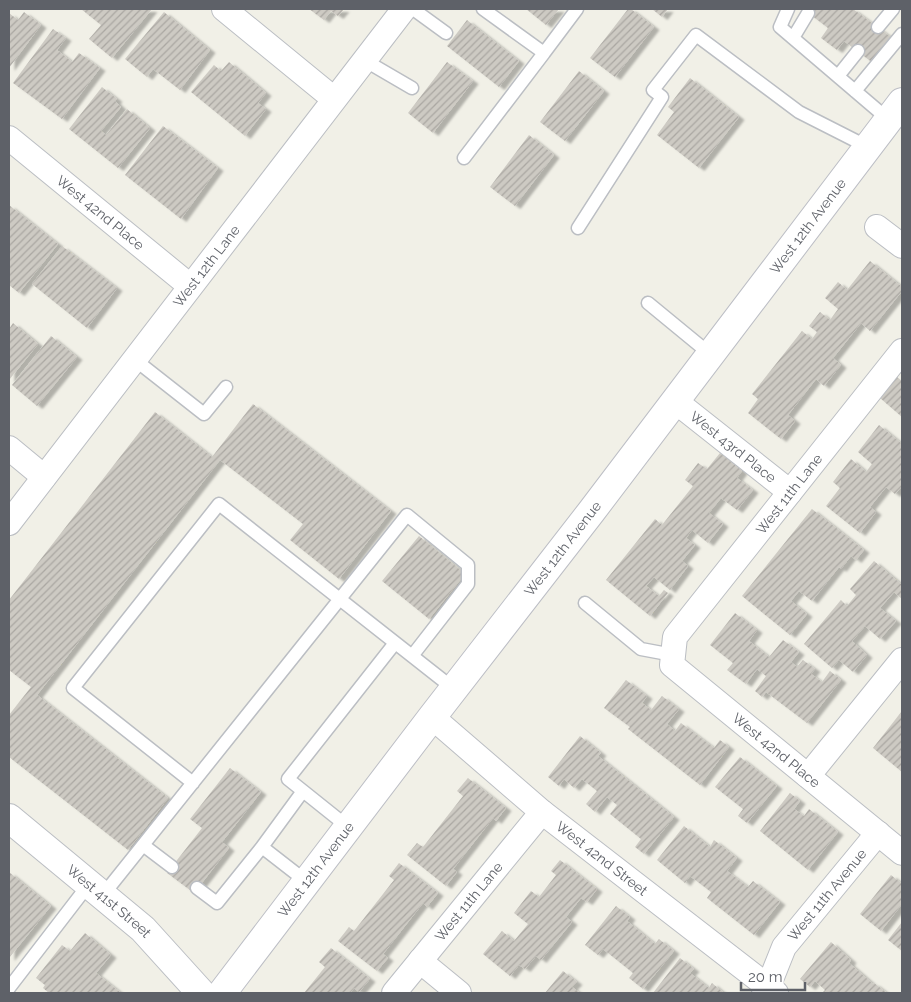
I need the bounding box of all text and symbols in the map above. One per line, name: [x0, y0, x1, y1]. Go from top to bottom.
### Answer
street label: West 42nd Place: [53, 172, 147, 253]
street label: West 12th Avenue: [767, 175, 849, 277]
street label: West 12th Lane: [170, 222, 243, 310]
street label: West 43rd Place: [687, 408, 779, 486]
street label: West 11th Lane: [753, 451, 825, 537]
street label: West 12th Avenue: [521, 498, 604, 599]
street label: West 42nd Place: [729, 710, 823, 791]
street label: West 42nd Street: [553, 818, 651, 899]
street label: West 12th Avenue: [275, 819, 357, 920]
street label: West 11th Avenue: [785, 846, 870, 944]
street label: West 11th Lane: [432, 859, 506, 945]
street label: West 41st Street: [64, 861, 155, 941]
scale bar: [741, 960, 805, 992]
text: 20 m: [748, 968, 783, 986]

